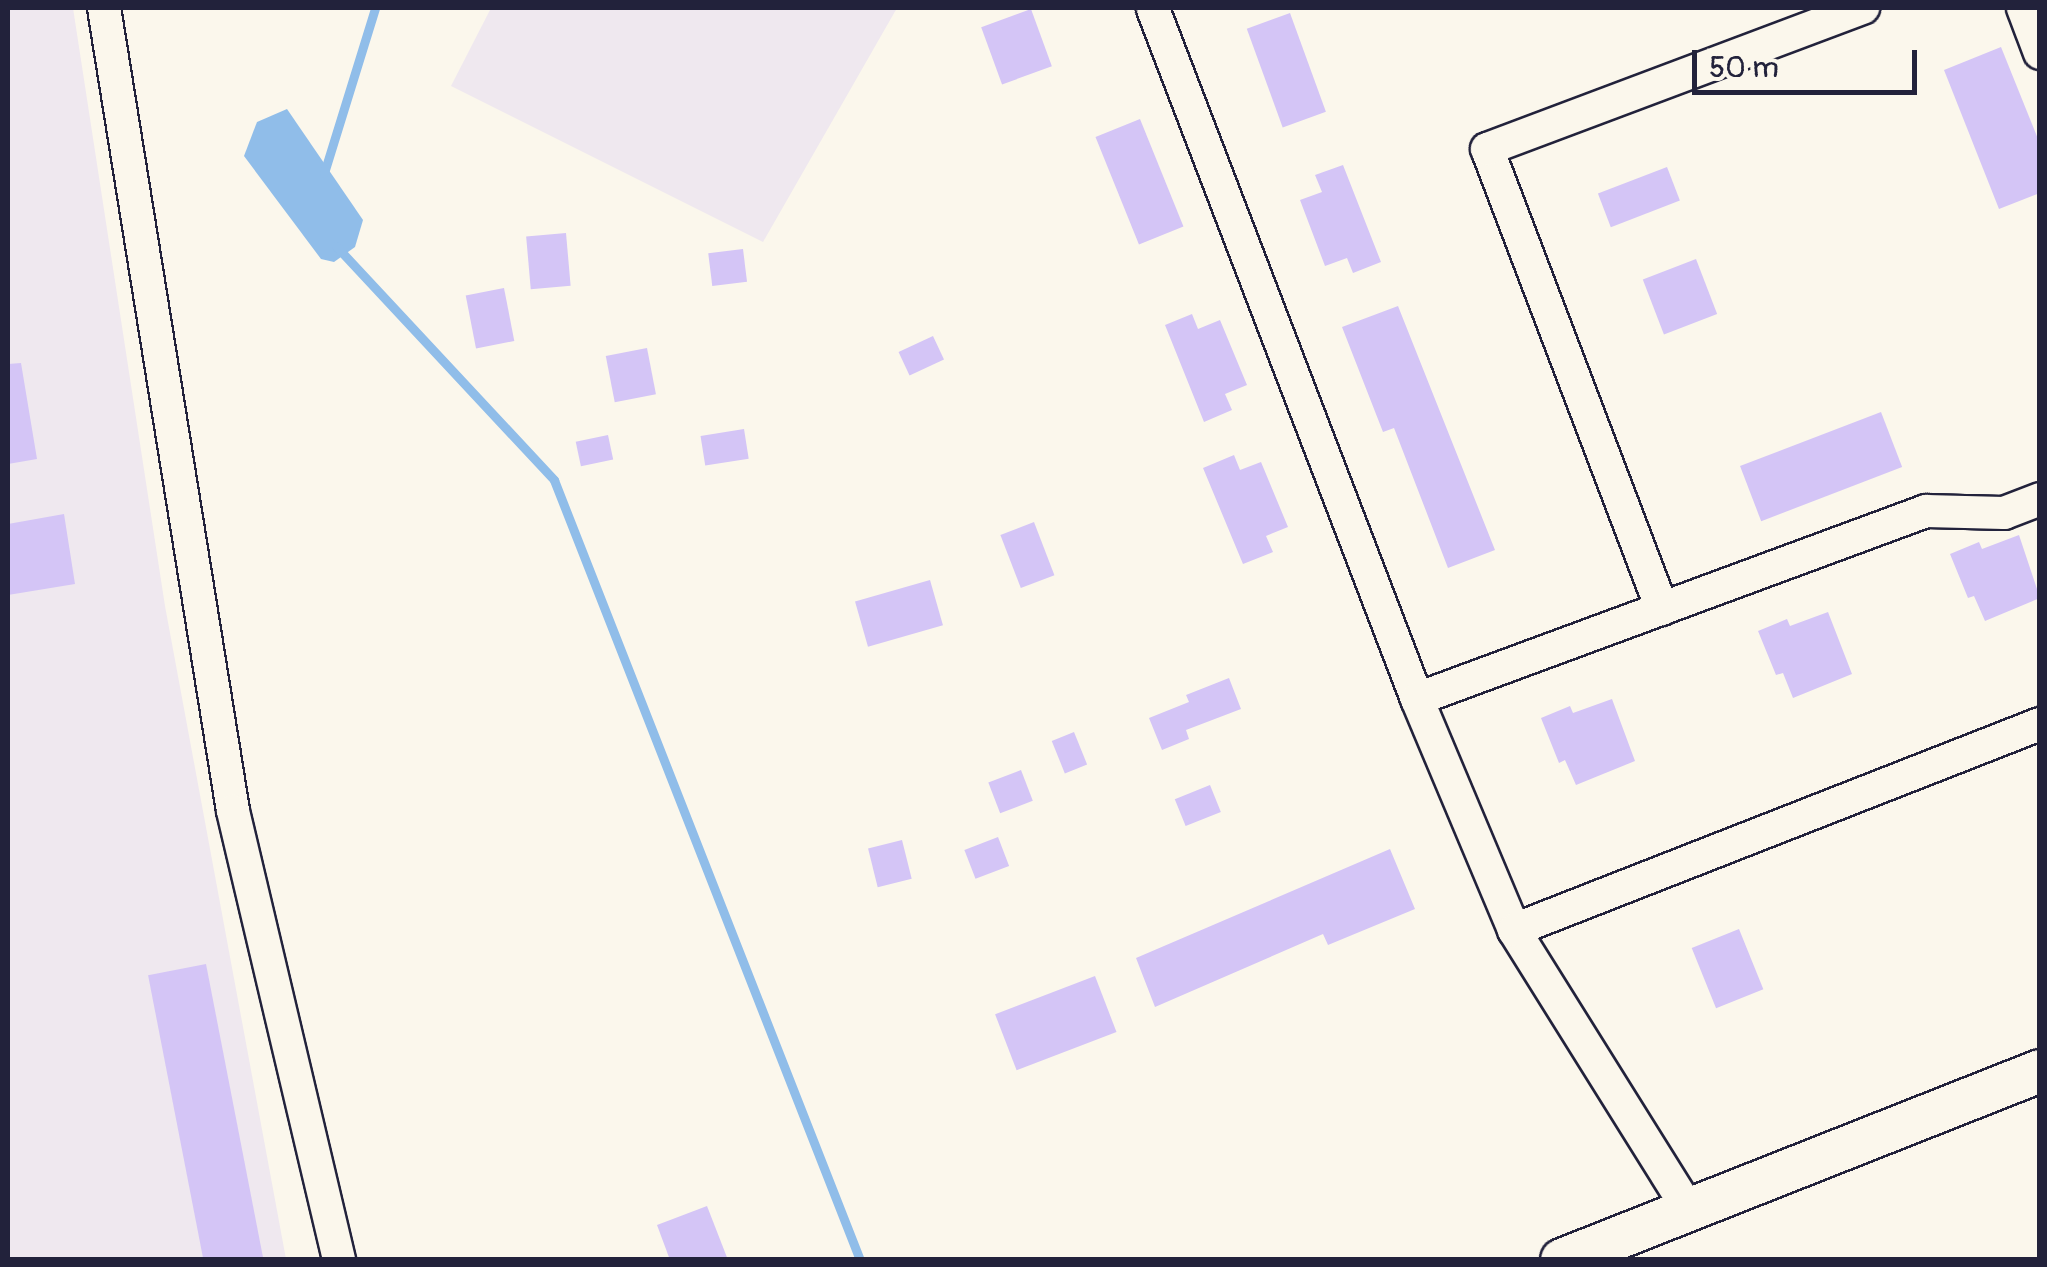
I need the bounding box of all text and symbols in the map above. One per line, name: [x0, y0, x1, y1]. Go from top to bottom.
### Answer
scale bar: [1697, 30, 1922, 92]
text: 50 m: [1709, 49, 1779, 86]

